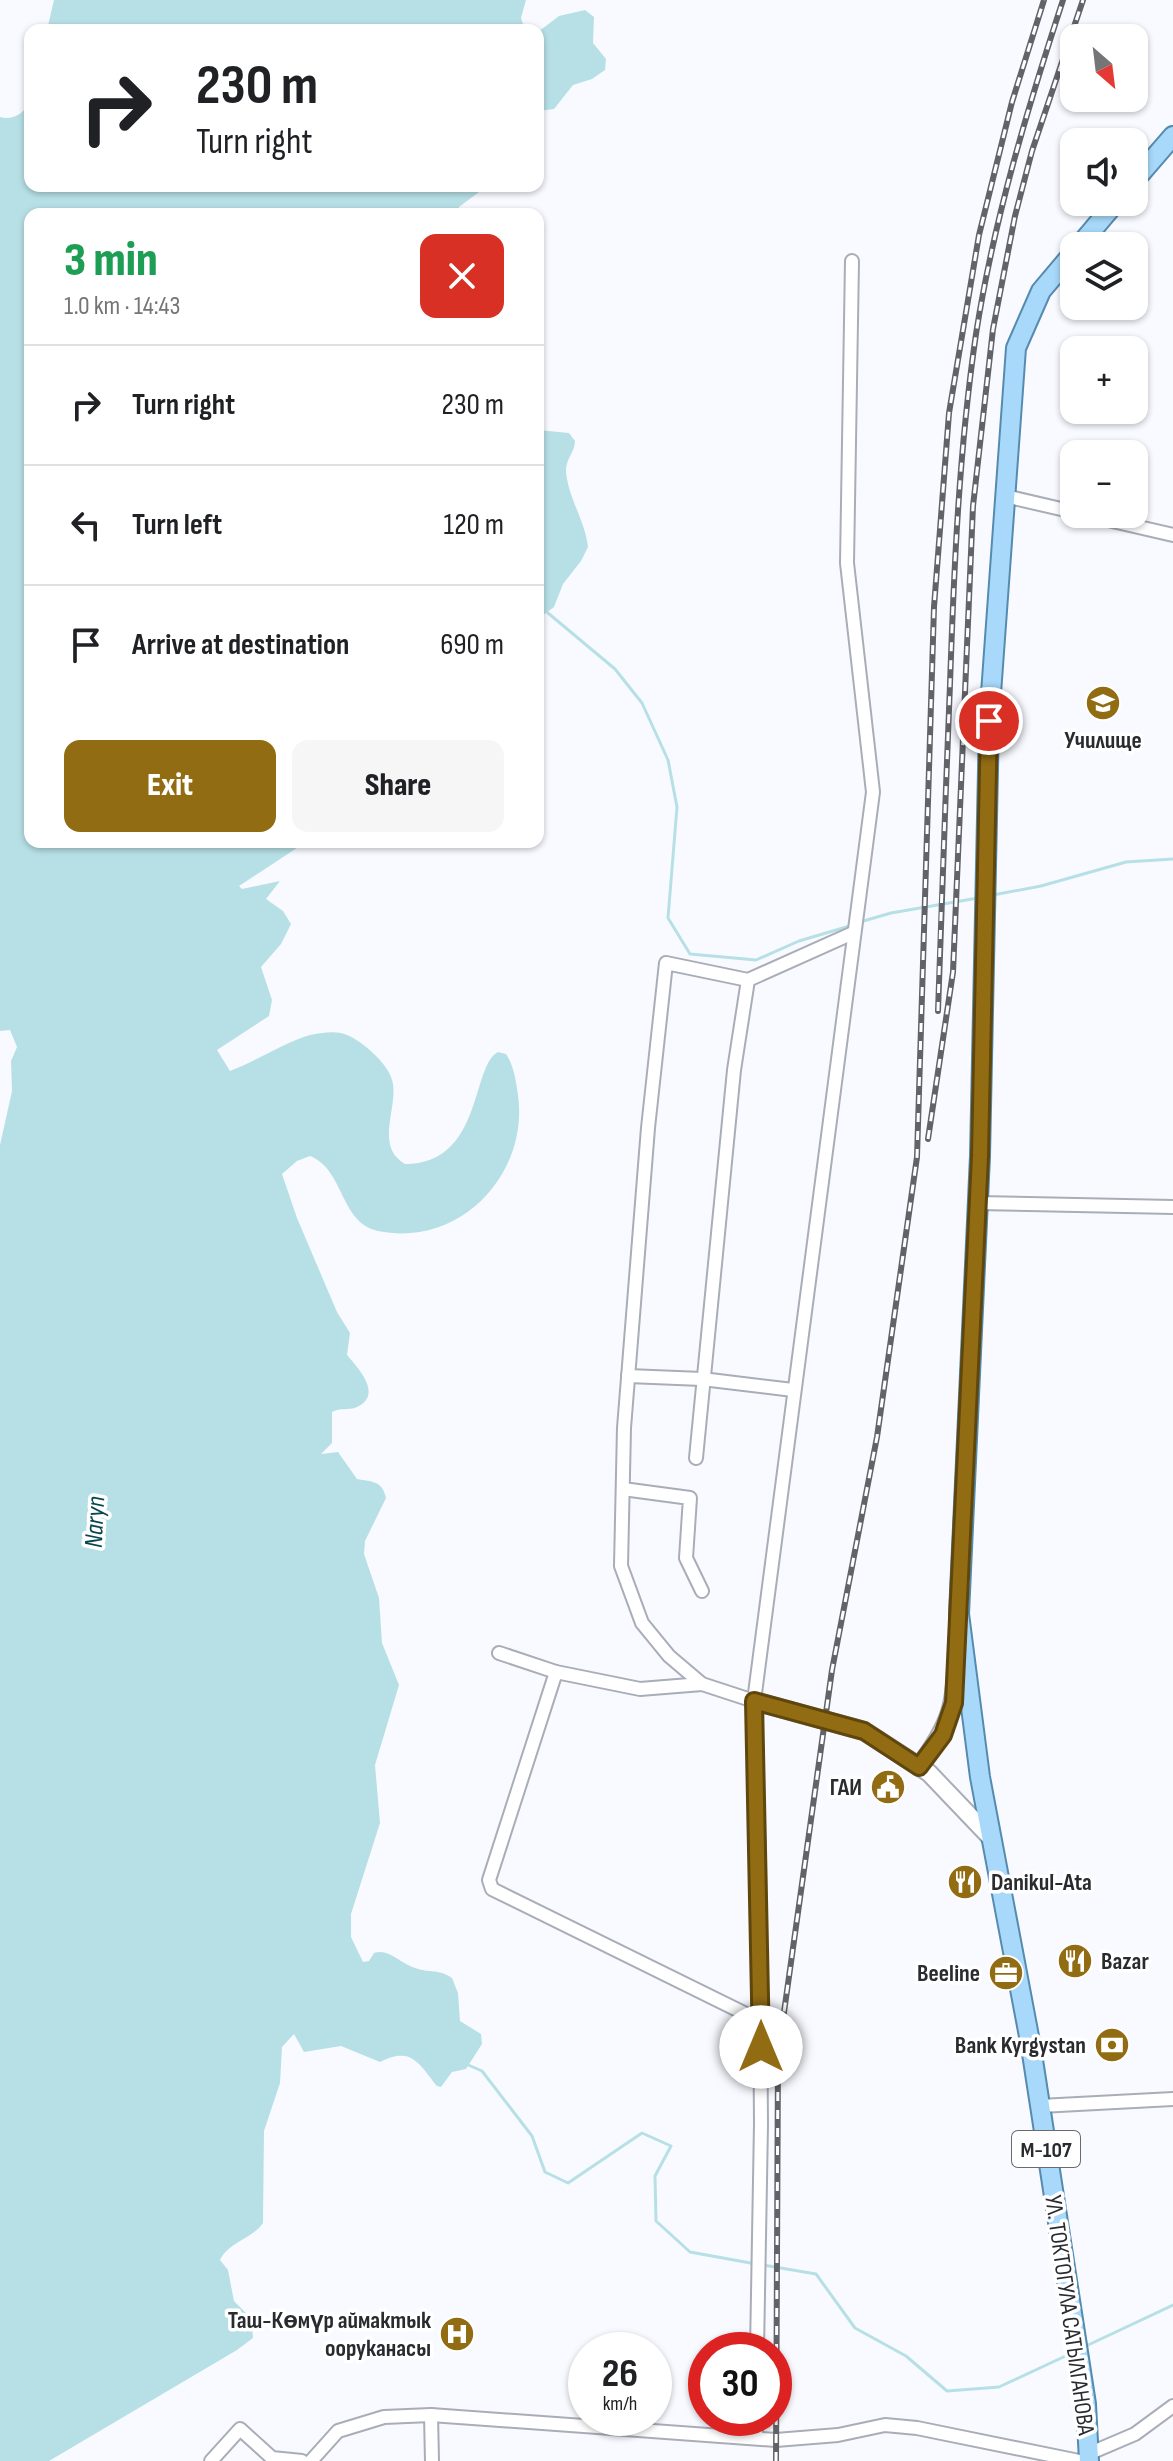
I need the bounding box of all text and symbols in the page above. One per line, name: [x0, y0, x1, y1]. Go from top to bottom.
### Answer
north arrow: [1060, 24, 1148, 112]
map controls: [1060, 24, 1148, 528]
text: 230 m: [196, 53, 318, 120]
icon: right: [64, 56, 168, 160]
text: Turn right: [196, 121, 313, 164]
button: sound: [1060, 128, 1148, 216]
text: 3 min: [64, 232, 158, 289]
button: layers: [1060, 232, 1148, 320]
button: close: [420, 234, 504, 318]
text: 1.0 km · 14:43: [64, 291, 180, 322]
button: +: [1060, 336, 1148, 424]
icon: right: [64, 383, 108, 427]
text: Turn right: [132, 387, 235, 423]
text: 230 m: [442, 387, 504, 423]
button: −: [1060, 440, 1148, 528]
icon: left: [64, 503, 108, 547]
text: Turn left: [132, 507, 222, 543]
text: 120 m: [443, 507, 504, 543]
icon: arrive: [64, 623, 108, 667]
text: Arrive at destination: [132, 627, 349, 663]
text: 690 m: [440, 627, 504, 663]
school or university icon: Училище: [1084, 684, 1122, 722]
pin: [955, 687, 1023, 755]
icon: arrive: [967, 699, 1011, 743]
place label: Училище: [1064, 726, 1142, 755]
button: Exit: [64, 740, 276, 832]
button: Share: [292, 740, 504, 832]
water label: Naryn: [79, 1495, 112, 1549]
public building icon: ГАИ: [869, 1768, 907, 1806]
place label: ГАИ: [830, 1773, 862, 1802]
restaurant icon: Danikul-Ata: [946, 1863, 984, 1901]
place label: Danikul-Ata: [991, 1868, 1092, 1897]
restaurant icon: Bazar: [1056, 1942, 1094, 1980]
place label: Bazar: [1101, 1947, 1149, 1976]
office icon: Beeline: [987, 1954, 1025, 1992]
place label: Beeline: [917, 1959, 980, 1988]
position arrow: [719, 2005, 803, 2089]
bank icon: Bank Kyrgystan: [1093, 2026, 1131, 2064]
place label: Bank Kyrgystan: [955, 2031, 1086, 2060]
road number: М-107: [1012, 2131, 1080, 2167]
street label: УЛ. ТОКТОГУЛА САТЫЛГАНОВА: [1038, 2193, 1101, 2438]
place label: Таш-Көмүр аймактык ооруканасы: [228, 2306, 432, 2363]
hospital icon: Таш-Көмүр аймактык ооруканасы: [438, 2315, 476, 2353]
speed limit sign: 30: [688, 2332, 792, 2436]
text: 26: [602, 2350, 638, 2398]
text: km/h: [603, 2392, 637, 2416]

